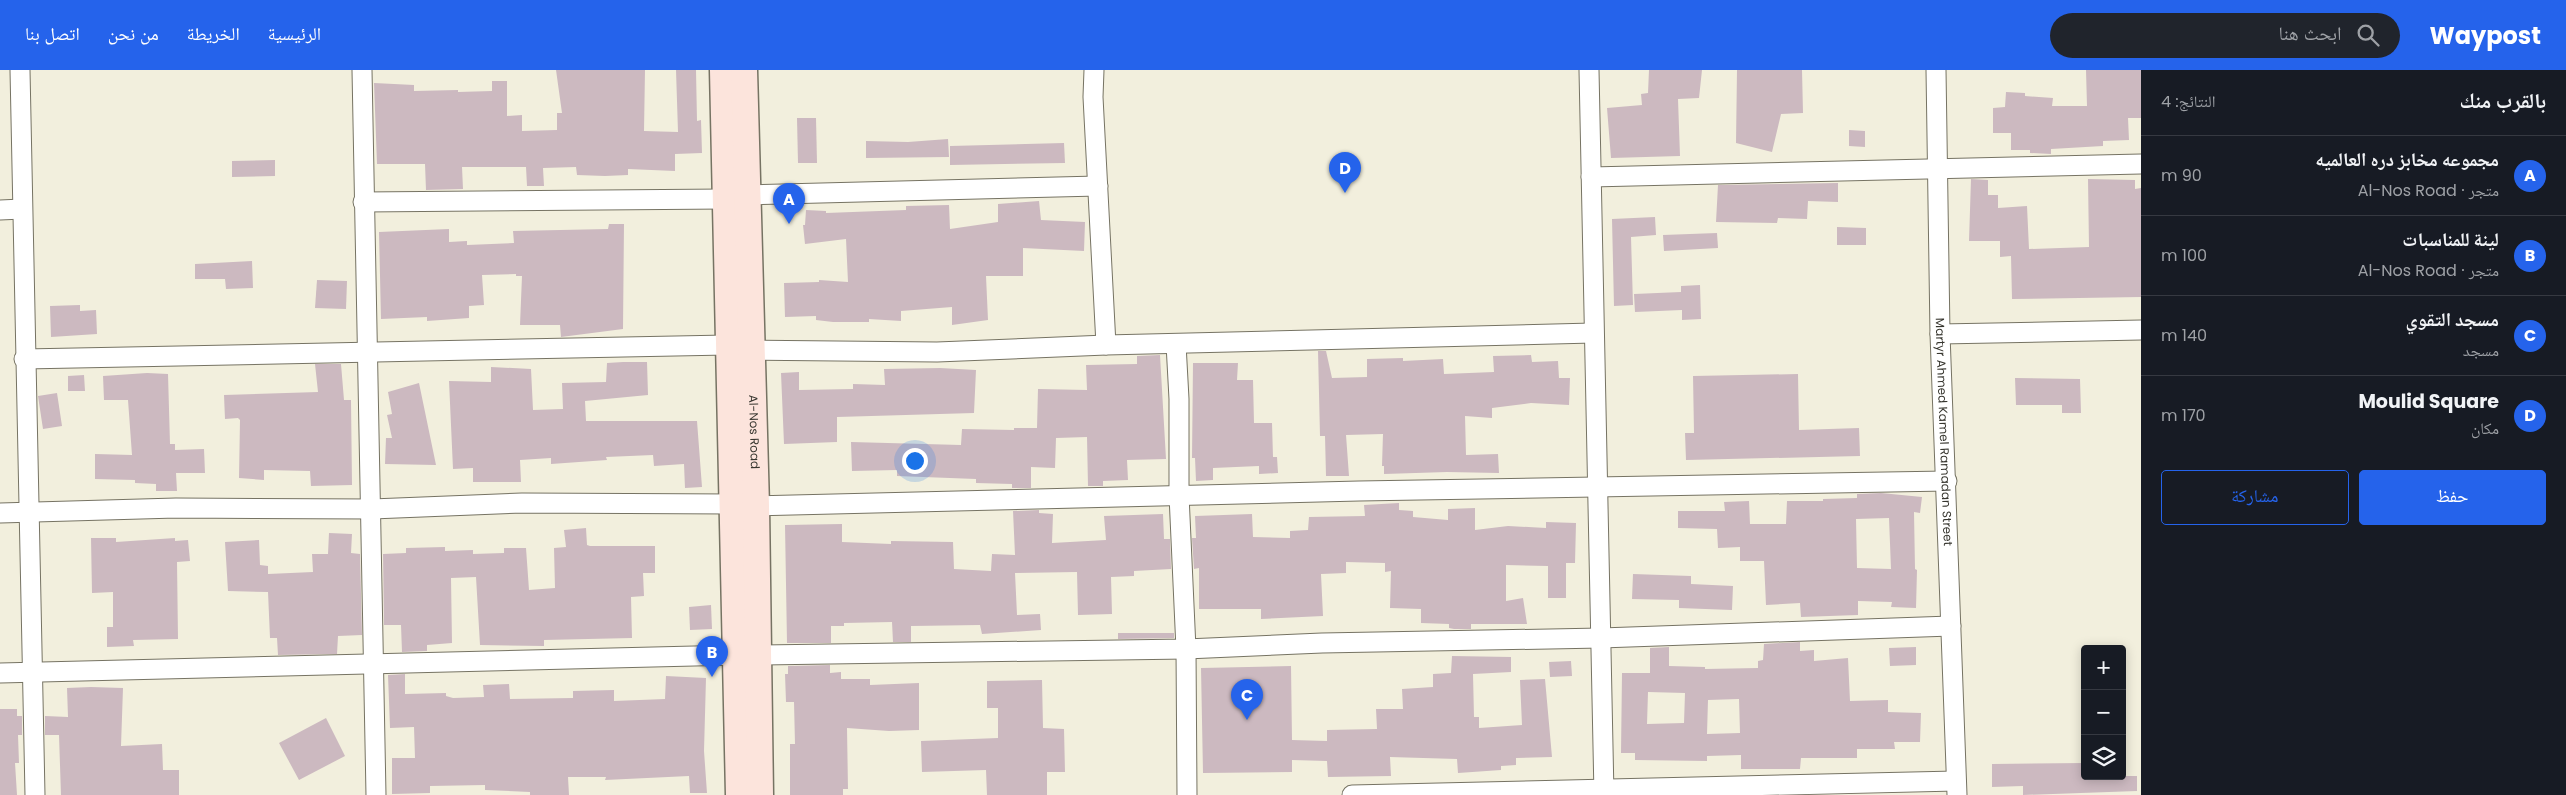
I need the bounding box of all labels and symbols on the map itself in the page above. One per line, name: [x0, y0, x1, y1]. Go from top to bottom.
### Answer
pin: D: [1329, 152, 1361, 193]
pin: A: [773, 183, 805, 224]
street label: Martyr Ahmed Kamel Ramadan Street: [1932, 318, 1957, 546]
street label: Al-Nos Road: [745, 394, 764, 469]
your location: [902, 448, 928, 474]
pin: B: [696, 636, 728, 677]
pin: C: [1231, 679, 1263, 720]

